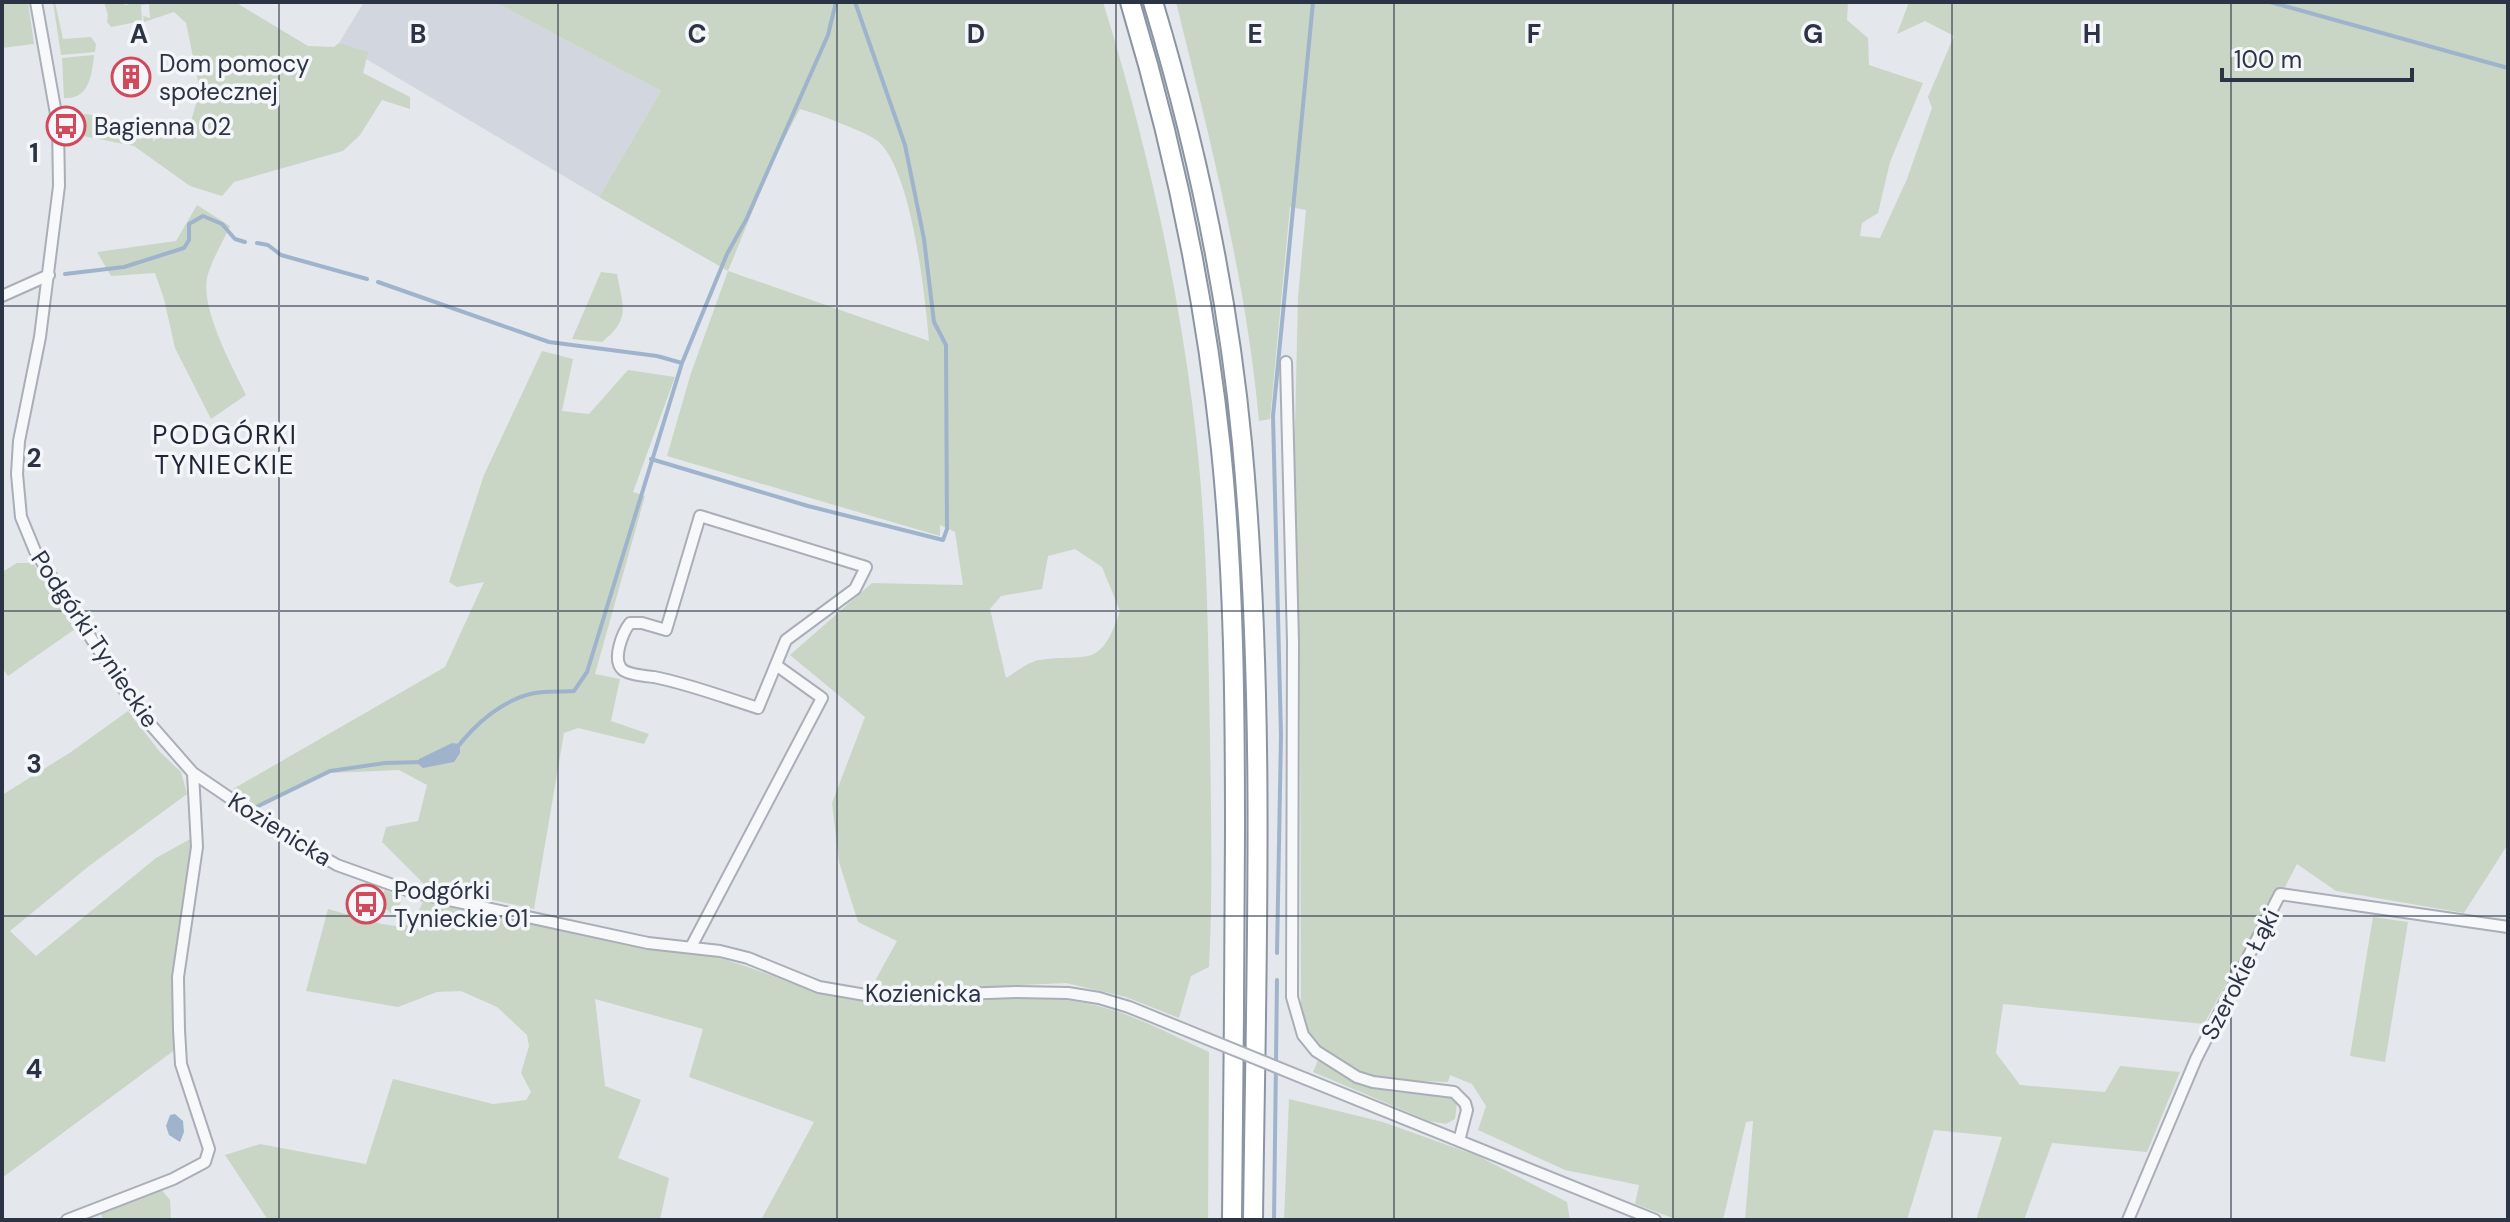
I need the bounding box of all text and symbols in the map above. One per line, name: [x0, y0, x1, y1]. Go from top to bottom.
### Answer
text: A: [130, 17, 148, 51]
text: B: [410, 17, 426, 51]
text: C: [687, 17, 707, 51]
text: D: [967, 17, 985, 51]
text: E: [1247, 17, 1263, 51]
text: F: [1527, 17, 1541, 51]
text: G: [1803, 17, 1823, 51]
text: H: [2083, 17, 2101, 51]
scale bar: [2222, 32, 2412, 82]
text: 100 m: [2234, 44, 2302, 75]
place label: Dom pomocy społecznej: [159, 48, 309, 107]
building icon: Dom pomocy społecznej: [110, 56, 152, 98]
bus stop icon: Bagienna 02: [45, 105, 87, 147]
place label: Bagienna 02: [94, 111, 231, 142]
text: 1: [29, 136, 39, 170]
district label: PODGÓRKI TYNIECKIE: [152, 418, 298, 482]
text: 2: [26, 441, 42, 475]
street label: Podgórki Tynieckie: [24, 545, 166, 733]
text: 3: [26, 747, 42, 781]
street label: Kozienicka: [223, 785, 337, 873]
place label: Podgórki Tynieckie 01: [394, 875, 528, 934]
bus stop icon: Podgórki Tynieckie 01: [345, 883, 387, 925]
street label: Szerokie Łąki: [2194, 903, 2286, 1045]
street label: Kozienicka: [865, 978, 981, 1009]
text: 4: [26, 1052, 42, 1086]

